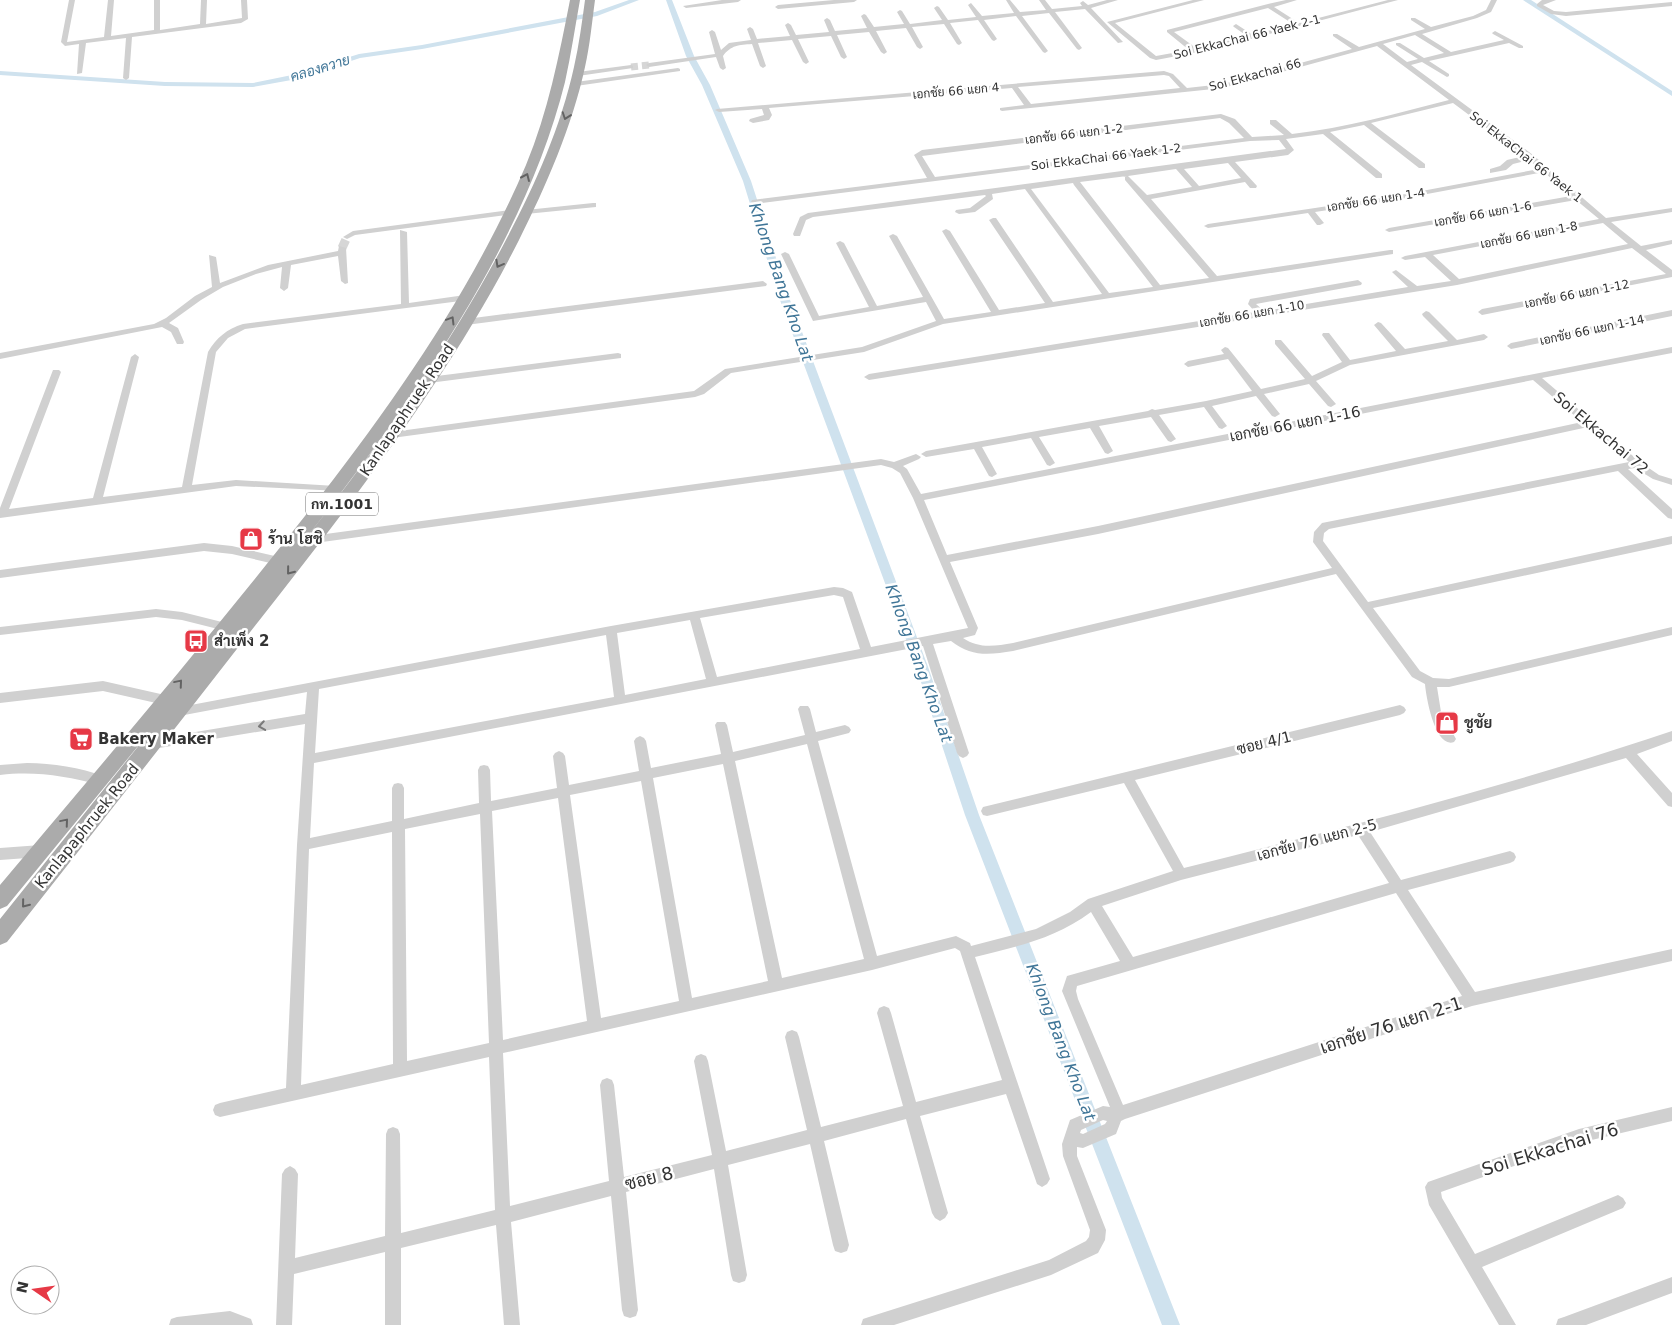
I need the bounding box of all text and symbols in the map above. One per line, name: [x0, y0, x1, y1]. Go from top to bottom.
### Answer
street label: Soi EkkaChai 66 Yaek 2-1: [1172, 12, 1322, 62]
water label: คลองควาย: [288, 51, 352, 85]
street label: Soi Ekkachai 66: [1207, 56, 1303, 94]
street label: เอกชัย 66 แยก 4: [912, 80, 1000, 102]
street label: Soi EkkaChai 66 Yaek 1: [1467, 109, 1585, 205]
one-way arrow: [562, 111, 572, 120]
street label: เอกชัย 66 แยก 1-2: [1024, 121, 1124, 147]
street label: Soi EkkaChai 66 Yaek 1-2: [1030, 141, 1182, 173]
one-way arrow: [520, 173, 531, 182]
street label: เอกชัย 66 แยก 1-4: [1326, 185, 1426, 215]
street label: เอกชัย 66 แยก 1-6: [1433, 199, 1533, 229]
water label: Khlong Bang Kho Lat: [745, 200, 817, 365]
street label: เอกชัย 66 แยก 1-8: [1479, 219, 1579, 251]
one-way arrow: [495, 259, 505, 268]
street label: เอกชัย 66 แยก 1-12: [1523, 277, 1631, 311]
street label: เอกชัย 66 แยก 1-10: [1198, 298, 1306, 330]
street label: เอกชัย 66 แยก 1-14: [1538, 312, 1646, 348]
one-way arrow: [445, 317, 455, 326]
street label: Kanlapaphruek Road: [356, 341, 458, 479]
street label: Soi Ekkachai 72: [1550, 388, 1652, 478]
street label: เอกชัย 66 แยก 1-16: [1228, 402, 1362, 446]
road number: กท.1001: [306, 492, 378, 516]
shop icon: ร้าน โฮชิ: [238, 526, 264, 552]
place label: ร้าน โฮชิ: [268, 528, 323, 548]
one-way arrow: [287, 565, 295, 574]
water label: Khlong Bang Kho Lat: [882, 581, 957, 745]
bus stop icon: สำเพ็ง 2: [183, 628, 209, 654]
place label: สำเพ็ง 2: [214, 630, 270, 650]
one-way arrow: [174, 680, 183, 689]
shop icon: ชูชัย: [1434, 710, 1460, 736]
place label: ชูชัย: [1464, 713, 1492, 734]
one-way arrow: [258, 720, 267, 730]
supermarket icon: Bakery Maker: [68, 726, 94, 752]
street label: ซอย 4/1: [1235, 728, 1293, 758]
place label: Bakery Maker: [98, 730, 214, 748]
street label: Kanlapaphruek Road: [31, 760, 143, 892]
street label: เอกชัย 76 แยก 2-5: [1255, 815, 1379, 865]
one-way arrow: [59, 819, 67, 828]
one-way arrow: [21, 898, 30, 907]
water label: Khlong Bang Kho Lat: [1022, 961, 1100, 1124]
street label: เอกชัย 76 แยก 2-1: [1317, 992, 1465, 1058]
street label: Soi Ekkachai 76: [1479, 1118, 1621, 1180]
street label: ซอย 8: [623, 1162, 675, 1194]
north arrow: [10, 1265, 60, 1315]
text: N: [13, 1280, 31, 1295]

